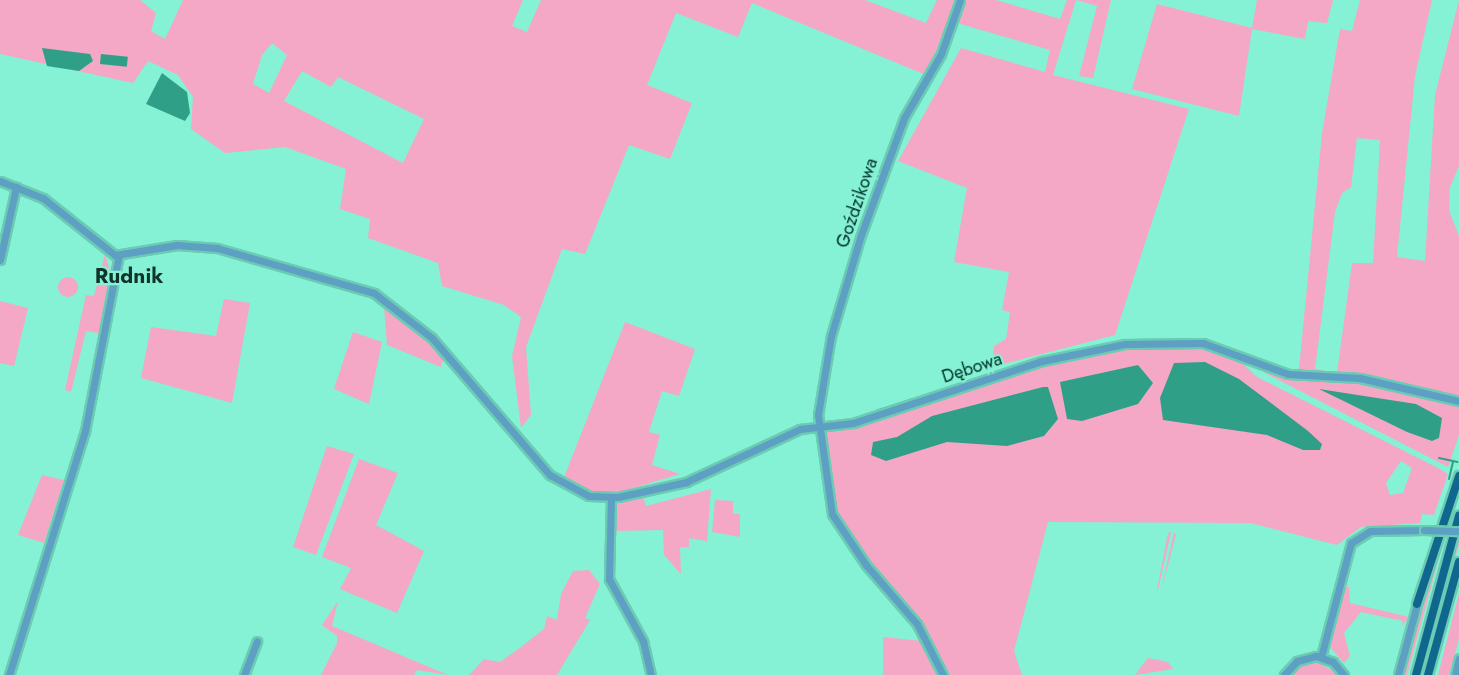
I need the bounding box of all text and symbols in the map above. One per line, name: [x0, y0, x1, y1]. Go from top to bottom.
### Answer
street label: Goździkowa: [832, 155, 882, 251]
district label: Rudnik: [95, 263, 163, 289]
street label: Dębowa: [939, 348, 1005, 388]

